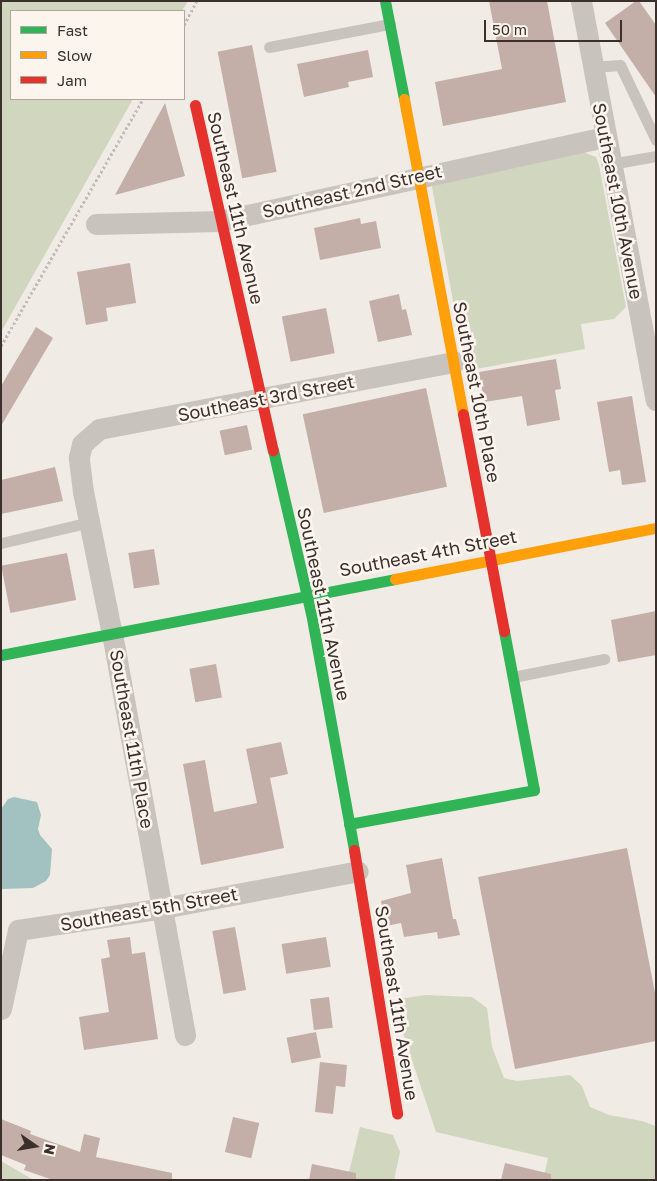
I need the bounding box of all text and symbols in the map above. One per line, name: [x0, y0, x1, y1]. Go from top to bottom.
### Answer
legend: [10, 10, 185, 100]
scale bar: [487, 10, 624, 42]
text: 50 m: [492, 20, 527, 38]
text: Fast: [57, 21, 88, 39]
text: Slow: [57, 46, 92, 64]
text: Jam: [57, 71, 87, 89]
street label: Southeast 10th Avenue: [588, 101, 648, 301]
street label: Southeast 11th Avenue: [203, 110, 269, 306]
street label: Southeast 2nd Street: [260, 160, 444, 222]
street label: Southeast 10th Place: [449, 300, 505, 484]
street label: Southeast 3rd Street: [176, 370, 356, 426]
street label: Southeast 11th Avenue: [293, 505, 355, 703]
street label: Southeast 4th Street: [337, 525, 519, 581]
street label: Southeast 11th Place: [106, 648, 158, 830]
street label: Southeast 5th Street: [59, 883, 239, 935]
street label: Southeast 11th Avenue: [371, 904, 423, 1102]
north arrow: [10, 1121, 60, 1171]
text: N: [41, 1142, 60, 1157]

